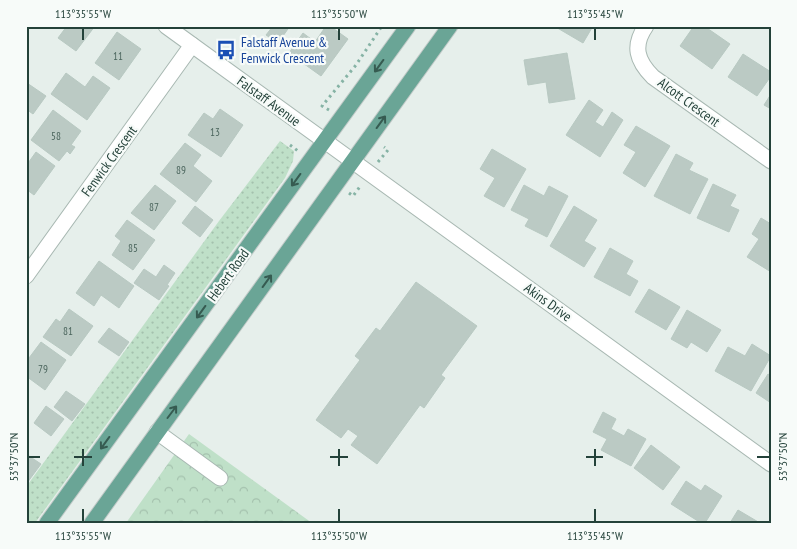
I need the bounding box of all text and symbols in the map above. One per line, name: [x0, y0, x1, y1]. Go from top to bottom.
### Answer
text: 113°35'55"W: [55, 6, 111, 21]
text: 113°35'50"W: [311, 6, 367, 21]
text: 113°35'45"W: [567, 6, 623, 21]
place label: Falstaff Avenue & Fenwick Crescent: [241, 33, 327, 67]
bus stop icon: Falstaff Avenue & Fenwick Crescent: [215, 39, 237, 61]
house number: 11: [113, 49, 123, 63]
one-way arrow: [374, 59, 384, 73]
street label: Falstaff Avenue: [234, 72, 304, 130]
street label: Alcott Crescent: [654, 73, 724, 131]
one-way arrow: [376, 115, 386, 129]
street label: Fenwick Crescent: [77, 122, 141, 200]
house number: 13: [210, 125, 220, 139]
house number: 58: [51, 129, 61, 143]
house number: 89: [176, 163, 186, 177]
one-way arrow: [291, 173, 302, 187]
house number: 87: [149, 200, 159, 214]
house number: 85: [128, 241, 138, 255]
street label: Hebert Road: [203, 245, 253, 305]
one-way arrow: [262, 274, 272, 288]
street label: Akins Drive: [521, 279, 575, 325]
one-way arrow: [196, 305, 206, 319]
house number: 81: [63, 324, 73, 338]
house number: 79: [38, 362, 48, 376]
one-way arrow: [166, 406, 177, 419]
text: 53°37'50"N: [6, 433, 21, 481]
text: 53°37'50"N: [775, 433, 790, 481]
one-way arrow: [100, 436, 110, 450]
text: 113°35'55"W: [55, 528, 111, 543]
text: 113°35'50"W: [311, 528, 367, 543]
text: 113°35'45"W: [567, 528, 623, 543]

